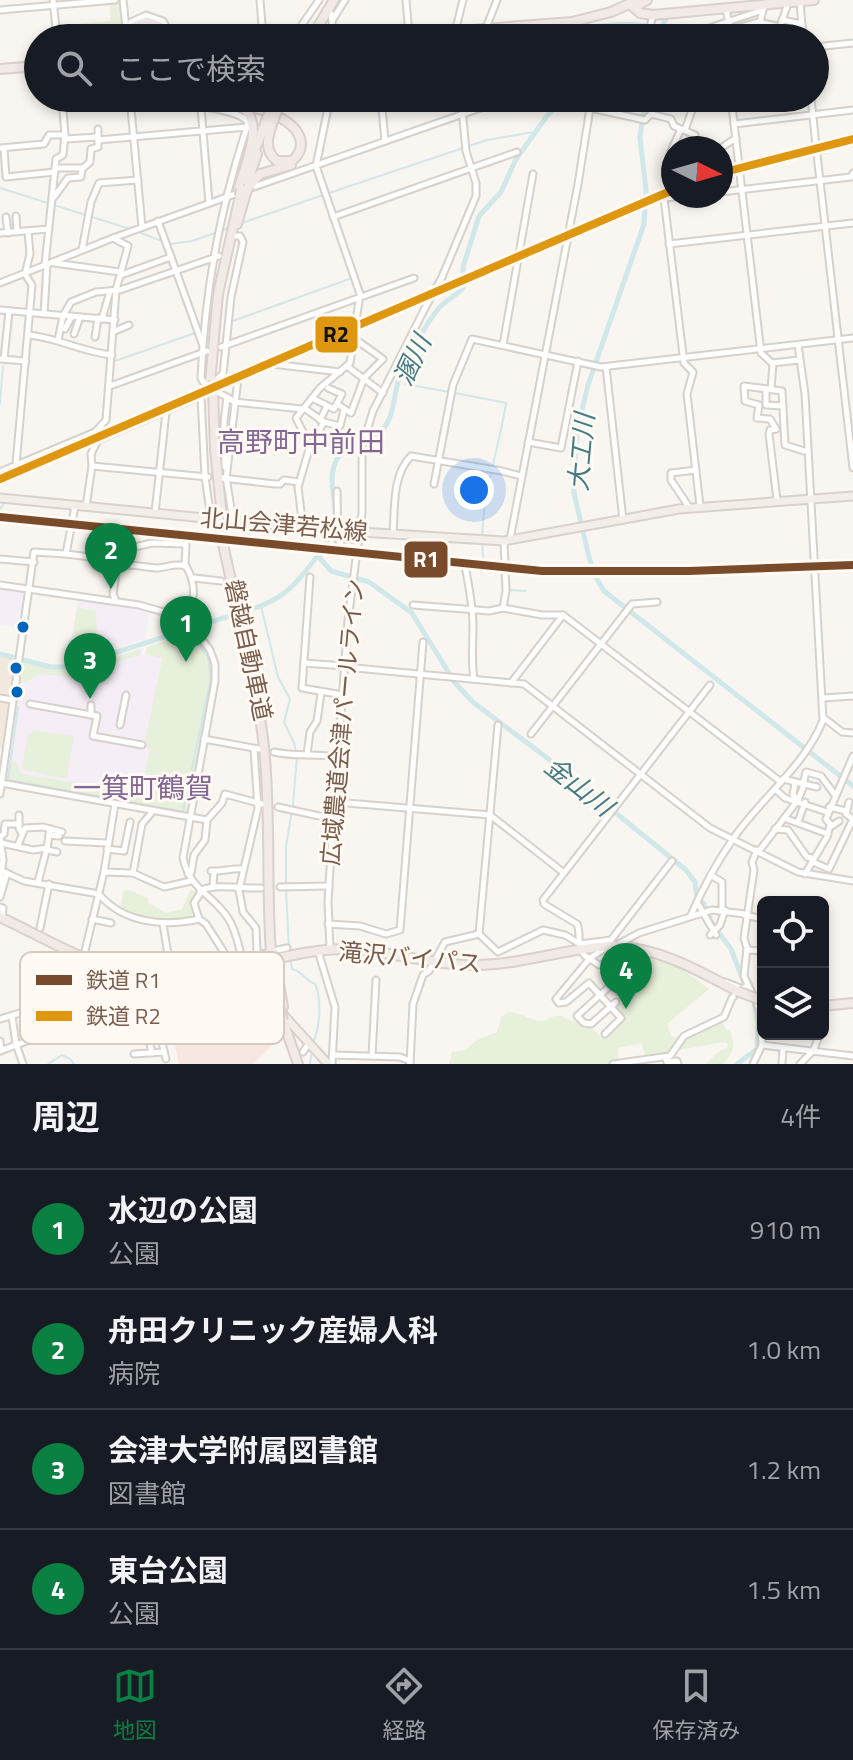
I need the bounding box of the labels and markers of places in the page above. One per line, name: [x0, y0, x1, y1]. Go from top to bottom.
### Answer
pin: 2: [85, 523, 137, 589]
pin: 1: [160, 596, 212, 662]
unlabelled marker: [15, 619, 31, 635]
pin: 3: [64, 633, 116, 699]
unlabelled marker: [8, 660, 24, 676]
unlabelled marker: [9, 684, 25, 700]
pin: 4: [600, 943, 652, 1009]

